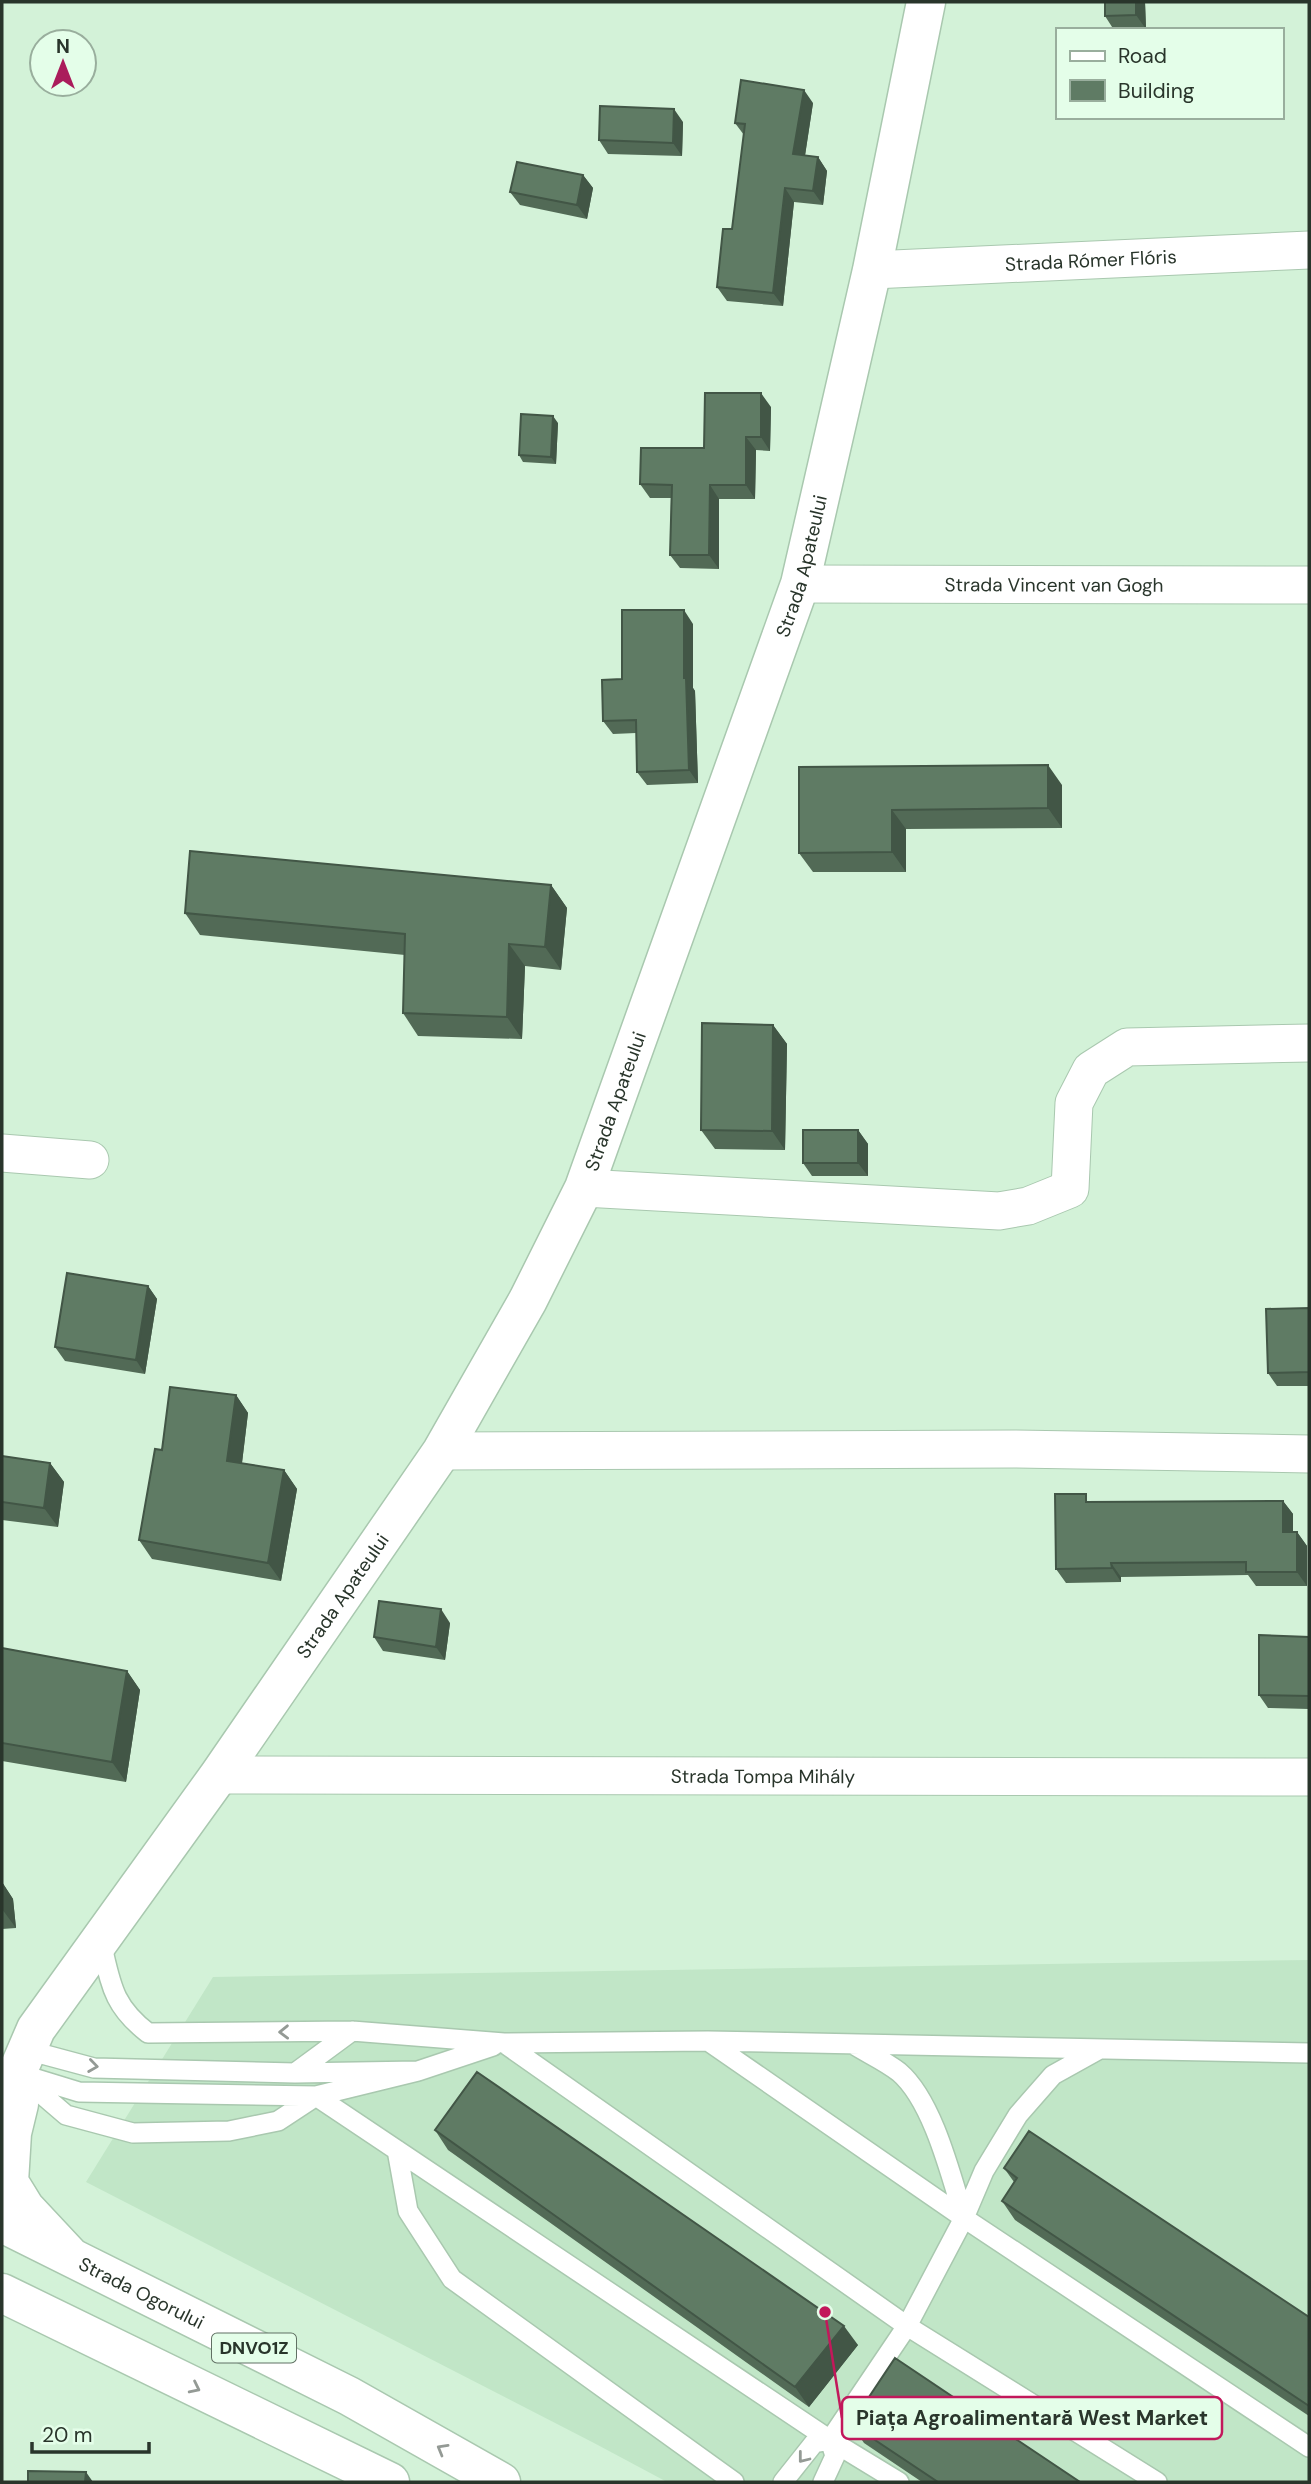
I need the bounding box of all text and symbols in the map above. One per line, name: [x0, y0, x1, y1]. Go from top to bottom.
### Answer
north arrow: [28, 28, 98, 98]
legend: [1056, 28, 1283, 119]
text: N: [56, 34, 70, 59]
text: Road: [1118, 42, 1167, 70]
text: Building: [1118, 77, 1195, 105]
street label: Strada Rómer Flóris: [1004, 244, 1177, 277]
street label: Strada Apateului: [770, 493, 833, 641]
street label: Strada Vincent van Gogh: [944, 572, 1164, 598]
street label: Strada Apateului: [579, 1028, 652, 1174]
street label: Strada Apateului: [291, 1529, 395, 1663]
street label: Strada Tompa Mihály: [671, 1764, 856, 1789]
one-way arrow: [278, 2024, 289, 2040]
one-way arrow: [87, 2059, 99, 2074]
street label: Strada Ogorului: [74, 2251, 208, 2335]
road number: DNVO1Z: [212, 2334, 296, 2362]
one-way arrow: [188, 2380, 200, 2394]
callout: Piața Agroalimentară West Market: [842, 2397, 1222, 2439]
text: Piața Agroalimentară West Market: [856, 2404, 1208, 2432]
scale bar: [32, 2410, 149, 2454]
text: 20 m: [42, 2421, 93, 2449]
one-way arrow: [436, 2444, 449, 2457]
one-way arrow: [798, 2450, 811, 2462]

